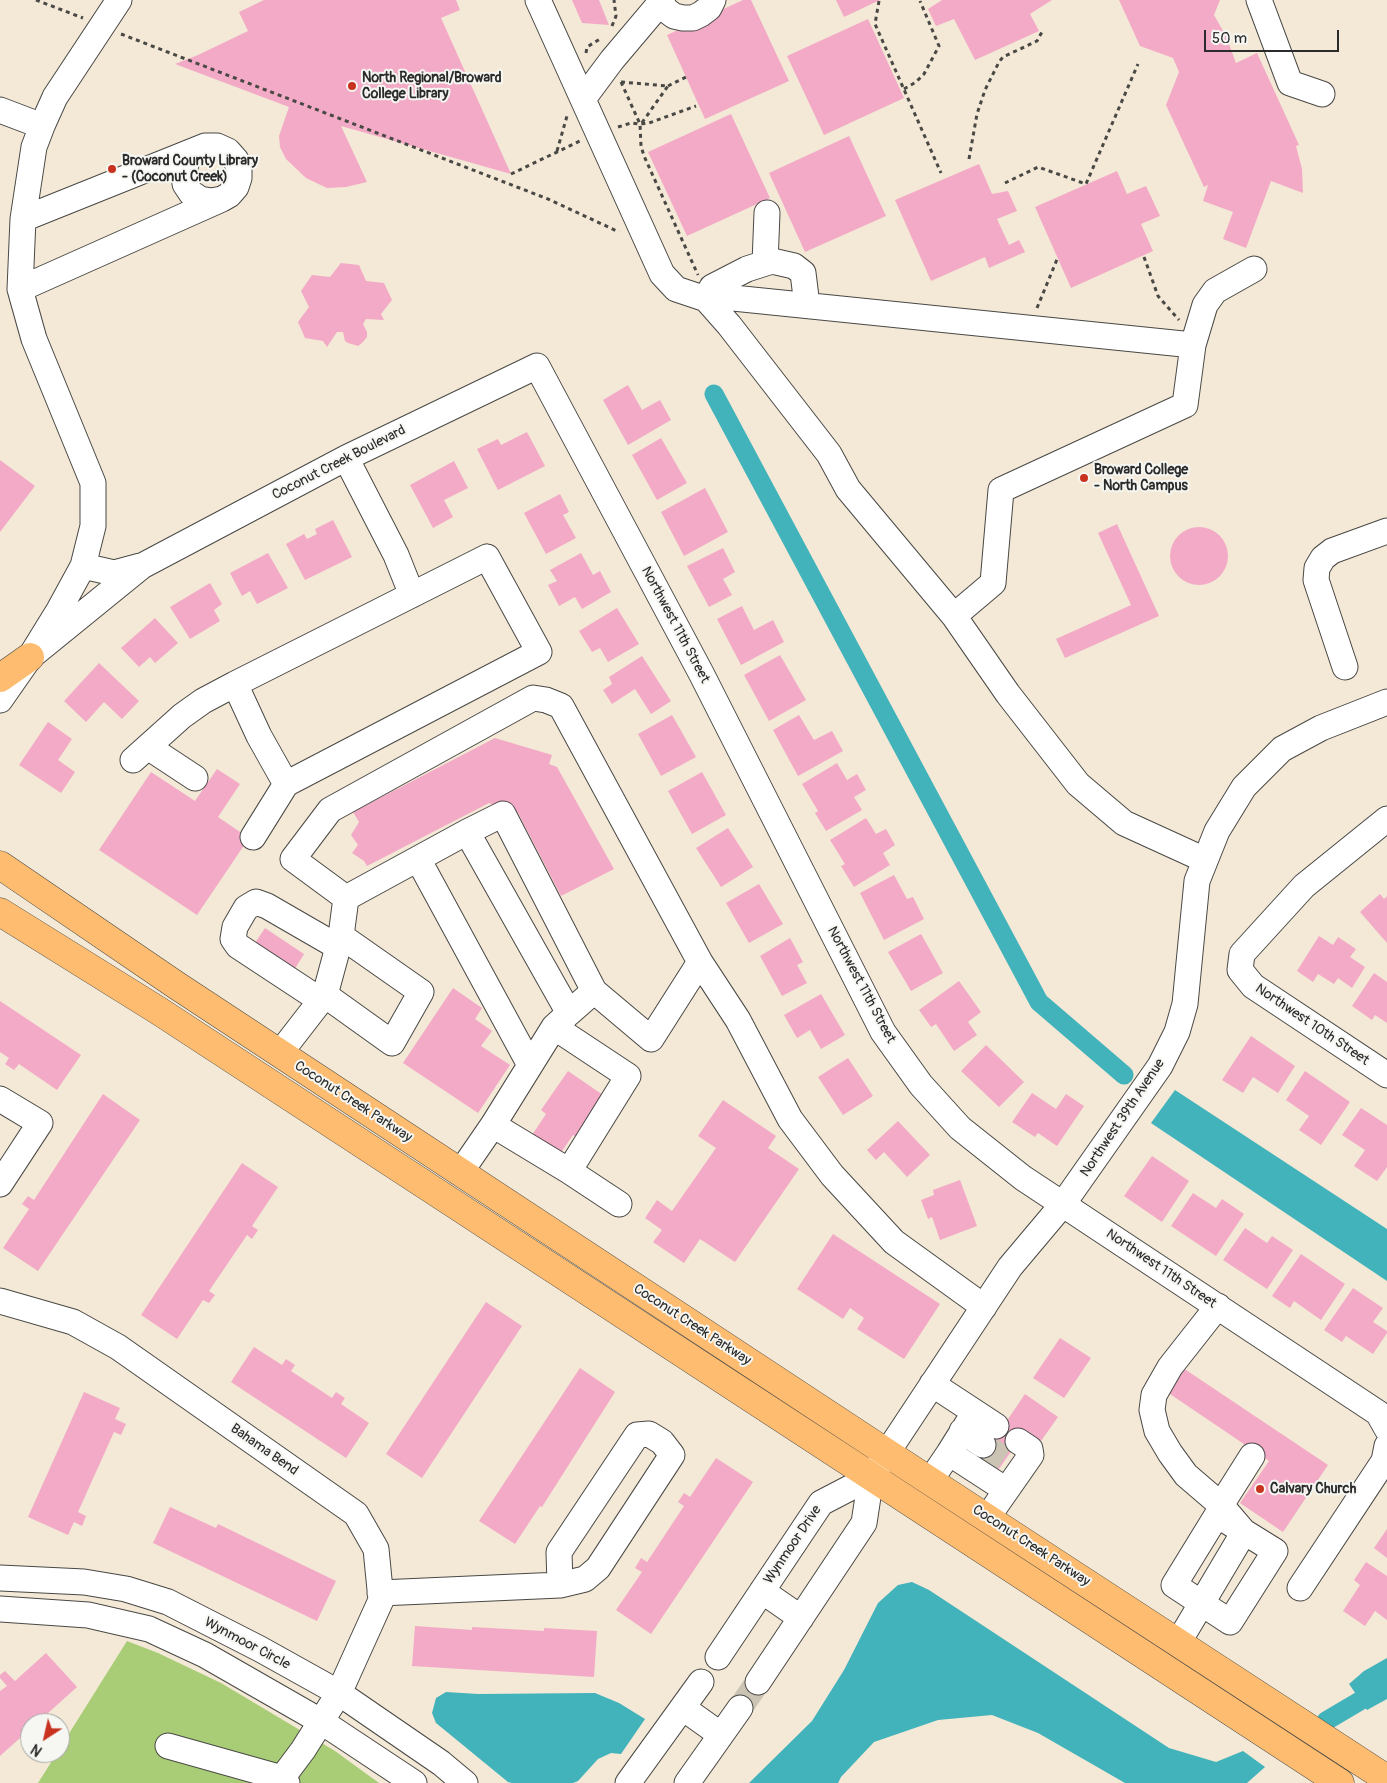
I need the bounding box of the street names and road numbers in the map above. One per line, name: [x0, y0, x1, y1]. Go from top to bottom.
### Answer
street label: Coconut Creek Boulevard: [270, 422, 408, 504]
street label: Northwest 11th Street: [637, 564, 713, 686]
street label: Northwest 11th Street: [823, 924, 899, 1046]
street label: Northwest 10th Street: [1252, 981, 1372, 1069]
street label: Northwest 39th Avenue: [1077, 1056, 1169, 1180]
street label: Coconut Creek Parkway: [291, 1058, 415, 1146]
street label: Northwest 11th Street: [1103, 1226, 1219, 1312]
street label: Coconut Creek Parkway: [630, 1281, 754, 1369]
street label: Bahama Bend: [227, 1421, 301, 1479]
street label: Wynmoor Drive: [761, 1502, 825, 1588]
street label: Coconut Creek Parkway: [969, 1502, 1093, 1590]
street label: Wynmoor Circle: [201, 1614, 293, 1674]

